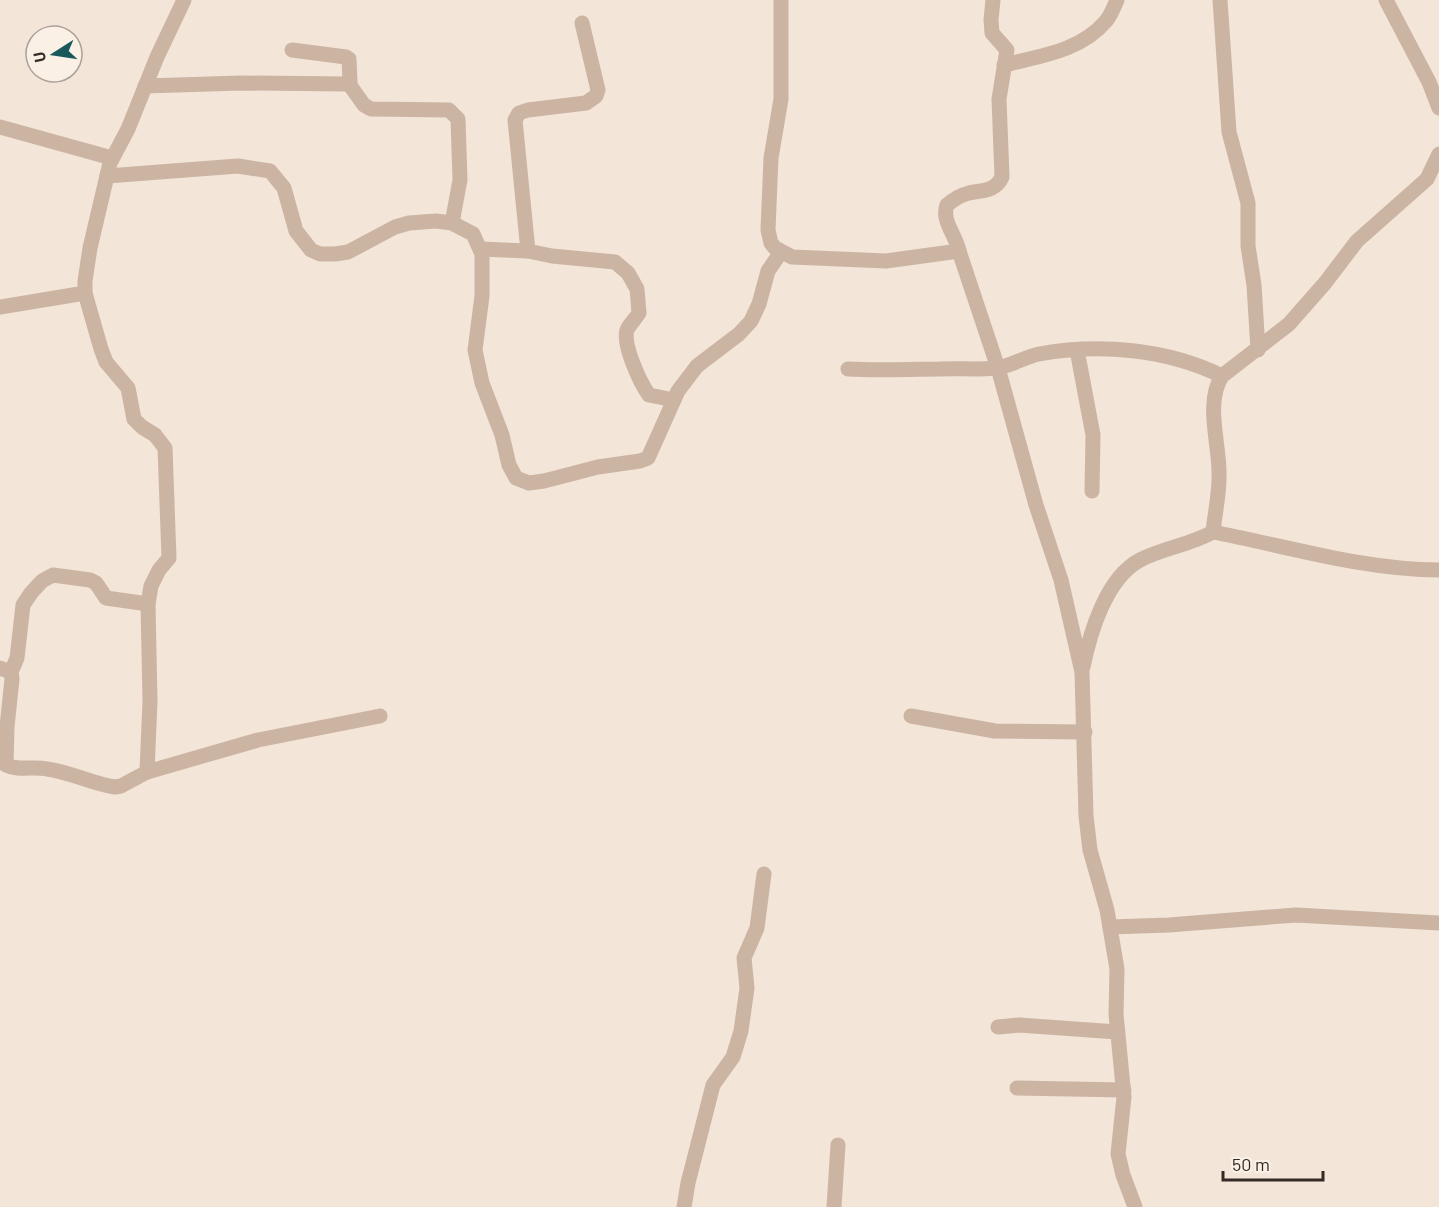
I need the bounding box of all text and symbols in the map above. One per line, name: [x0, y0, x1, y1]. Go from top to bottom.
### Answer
north arrow: [24, 24, 84, 84]
text: U: [28, 50, 49, 64]
scale bar: [1223, 1144, 1324, 1182]
text: 50 m: [1232, 1153, 1270, 1175]

